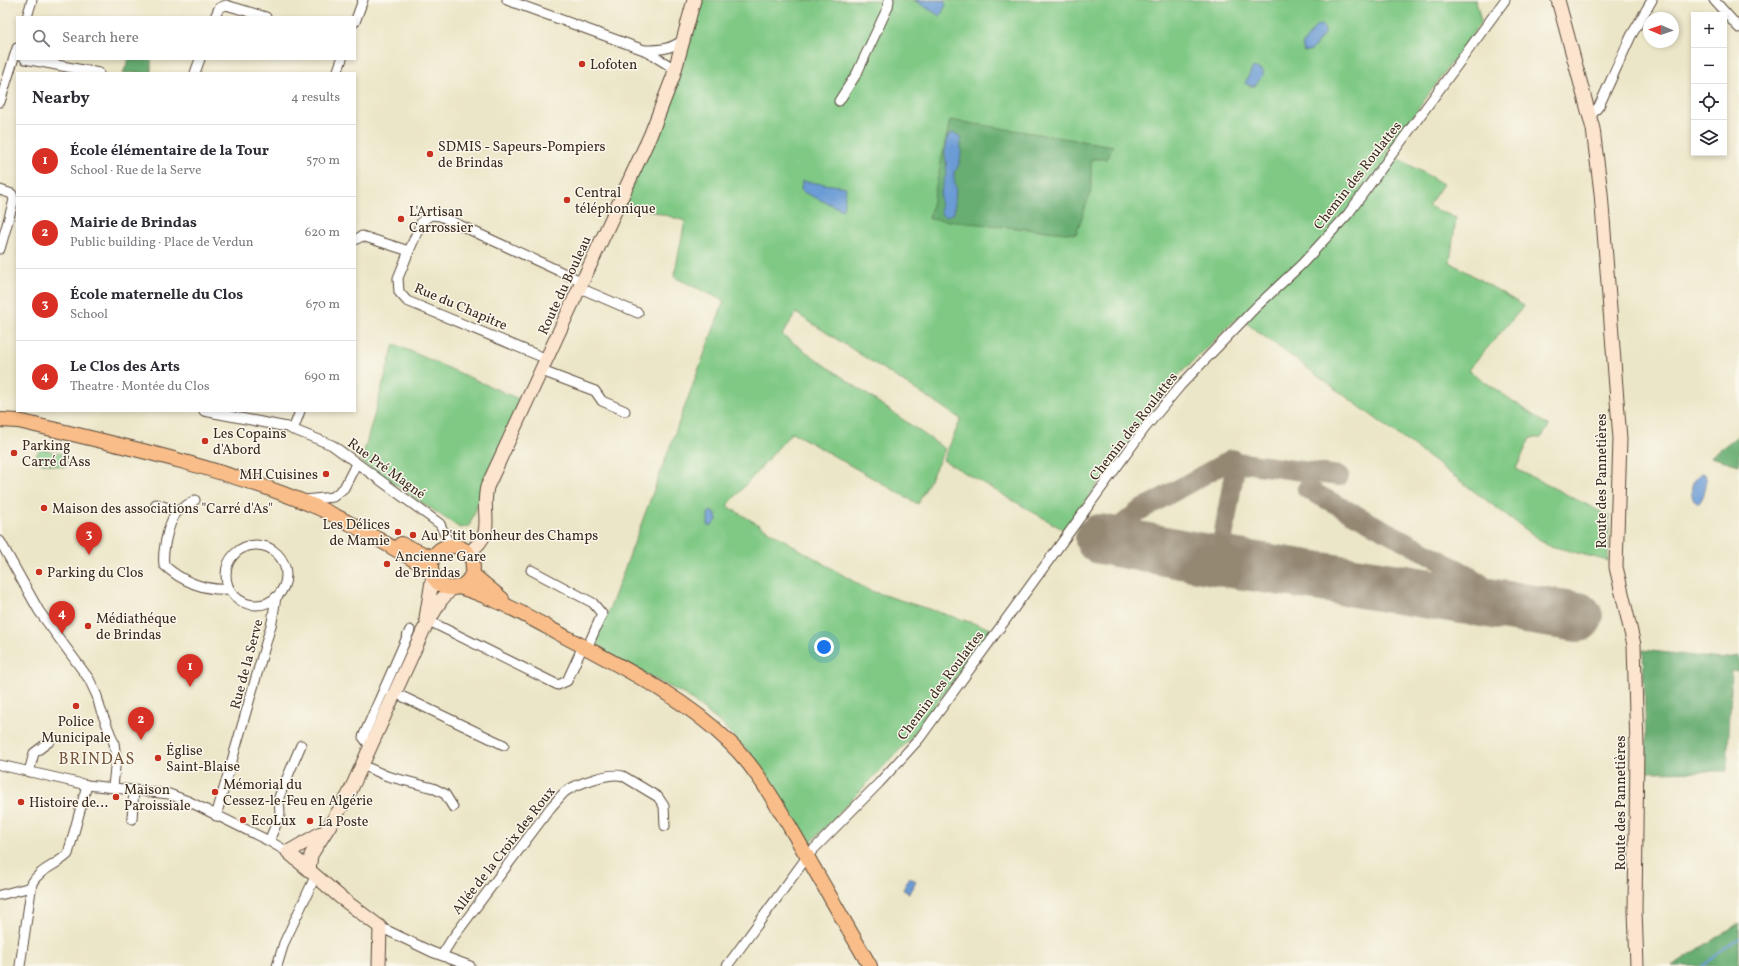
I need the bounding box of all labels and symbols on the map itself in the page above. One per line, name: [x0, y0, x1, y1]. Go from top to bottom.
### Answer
north arrow: [1643, 12, 1679, 48]
place label: Lofoten: [590, 56, 637, 75]
marker: Lofoten: [577, 59, 587, 69]
street label: Chemin des Roulattes: [1310, 118, 1407, 234]
place label: SDMIS - Sapeurs-Pompiers de Brindas: [438, 138, 606, 173]
marker: SDMIS - Sapeurs-Pompiers de Brindas: [425, 149, 435, 159]
place label: Central téléphonique: [575, 184, 656, 219]
marker: Central téléphonique: [562, 195, 572, 205]
place label: L'Artisan Carrossier: [409, 203, 473, 238]
marker: L'Artisan Carrossier: [396, 214, 406, 224]
street label: Route du Bouleau: [534, 233, 597, 338]
street label: Rue du Chapitre: [411, 279, 510, 336]
street label: Chemin des Roulattes: [1086, 369, 1183, 485]
street label: Route des Pannetières: [1593, 414, 1612, 548]
place label: Les Copains d'Abord: [213, 425, 286, 460]
street label: Rue Pré Magné: [343, 434, 429, 504]
marker: Les Copains d'Abord: [200, 436, 210, 446]
place label: Parking Carré d'Ass: [22, 437, 90, 472]
marker: Parking Carré d'Ass: [9, 448, 19, 458]
place label: MH Cuisines: [239, 466, 318, 485]
marker: MH Cuisines: [321, 469, 331, 479]
place label: Maison des associations "Carré d'As": [52, 500, 273, 519]
marker: Maison des associations "Carré d'As": [39, 503, 49, 513]
place label: Les Délices de Mamie: [323, 516, 390, 551]
pin: 3: [76, 522, 102, 555]
marker: Les Délices de Mamie: [393, 527, 403, 537]
place label: Au P'tit bonheur des Champs: [421, 527, 598, 546]
marker: Au P'tit bonheur des Champs: [408, 530, 418, 540]
place label: Ancienne Gare de Brindas: [395, 548, 487, 583]
marker: Ancienne Gare de Brindas: [382, 559, 392, 569]
place label: Parking du Clos: [47, 564, 144, 583]
marker: Parking du Clos: [34, 567, 44, 577]
pin: 4: [49, 601, 75, 634]
place label: Médiathéque de Brindas: [96, 610, 177, 645]
street label: Rue de la Serve: [226, 617, 269, 711]
marker: Médiathéque de Brindas: [83, 621, 93, 631]
street label: Chemin des Roulattes: [894, 627, 989, 745]
your location: [814, 637, 834, 657]
pin: 1: [177, 654, 203, 687]
marker: Police Municipale: [71, 701, 81, 711]
pin: 2: [128, 707, 154, 740]
place label: Police Municipale: [41, 713, 111, 748]
street label: Route des Pannetières: [1612, 736, 1631, 870]
place label: Église Saint-Blaise: [166, 742, 240, 777]
district label: BRINDAS: [59, 749, 135, 771]
marker: Église Saint-Blaise: [153, 753, 163, 763]
place label: Mémorial du Cessez-le-Feu en Algérie: [223, 776, 373, 811]
place label: Maison Paroissiale: [124, 781, 191, 816]
street label: Allée de la Croix des Roux: [448, 783, 560, 919]
marker: Mémorial du Cessez-le-Feu en Algérie: [210, 787, 220, 797]
marker: Maison Paroissiale: [111, 792, 121, 802]
place label: Histoire de...: [29, 794, 108, 813]
marker: Histoire de...: [16, 797, 26, 807]
place label: EcoLux: [251, 812, 296, 831]
place label: La Poste: [318, 813, 369, 832]
marker: EcoLux: [238, 815, 248, 825]
marker: La Poste: [305, 816, 315, 826]

